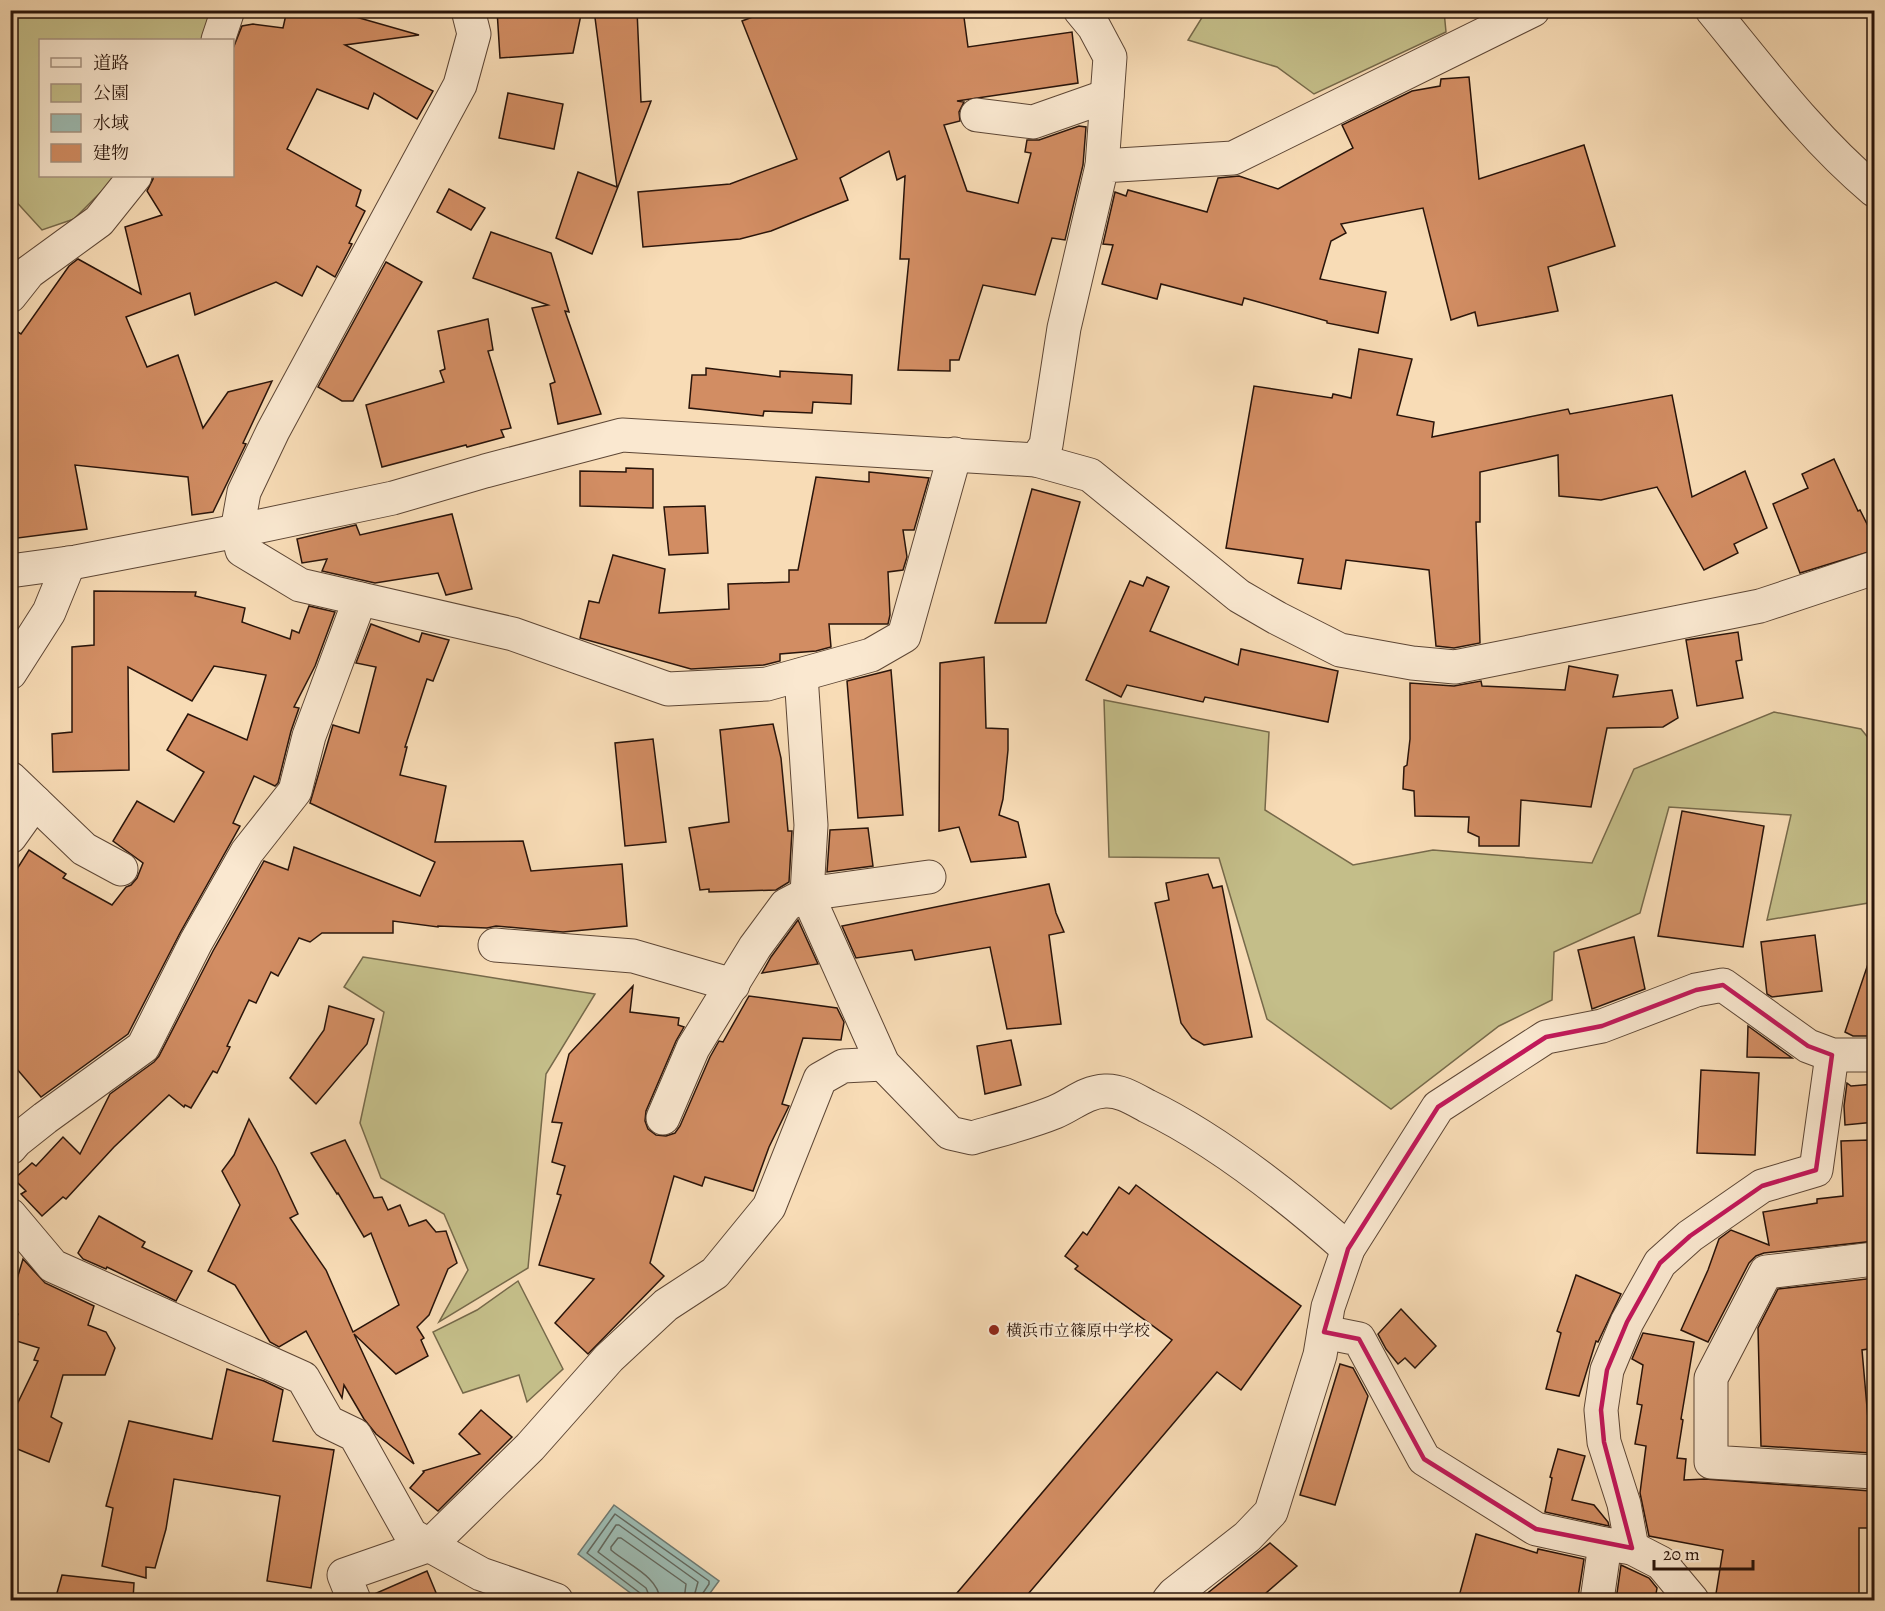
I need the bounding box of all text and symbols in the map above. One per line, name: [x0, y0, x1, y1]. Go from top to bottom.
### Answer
legend: [39, 39, 234, 177]
text: 道路: [93, 51, 129, 75]
text: 公園: [93, 81, 129, 105]
text: 水域: [93, 111, 129, 135]
text: 建物: [93, 141, 129, 165]
place label: 横浜市立篠原中学校: [1006, 1320, 1150, 1342]
marker: 横浜市立篠原中学校: [987, 1323, 1001, 1337]
scale bar: [1654, 1533, 1753, 1571]
text: 20 m: [1663, 1542, 1700, 1566]

